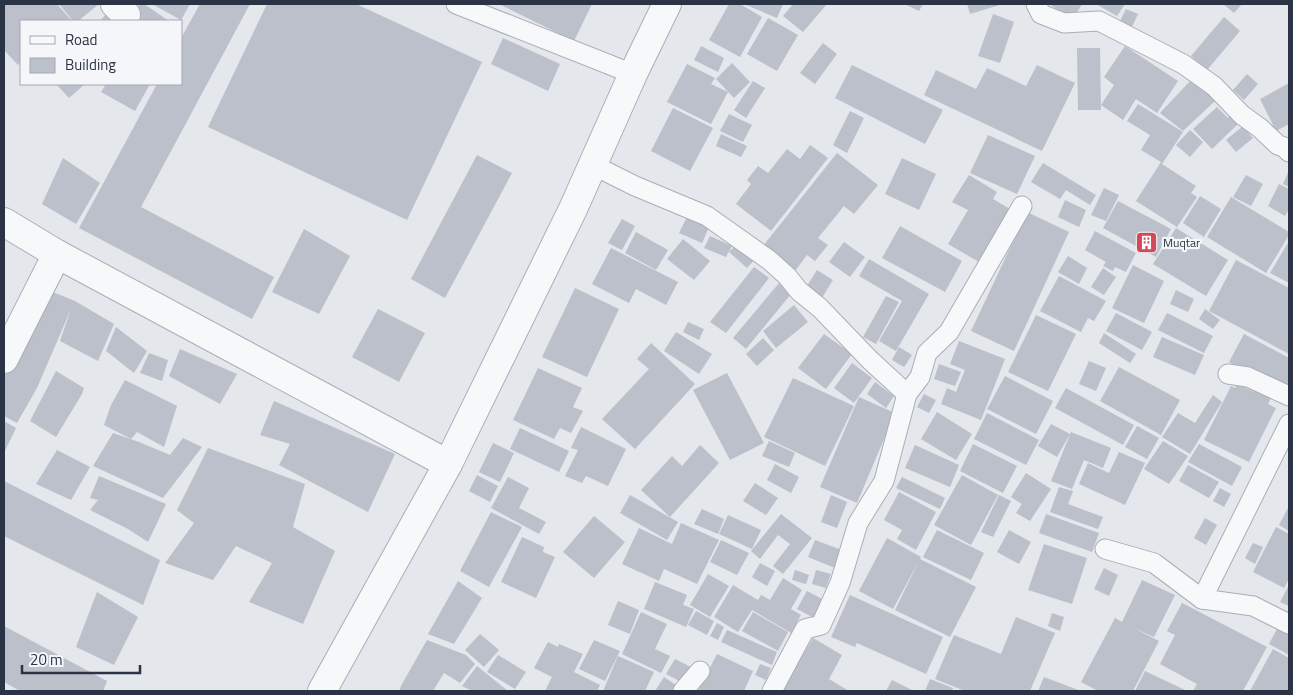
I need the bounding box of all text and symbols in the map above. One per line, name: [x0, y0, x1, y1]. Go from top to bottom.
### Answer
legend: [20, 20, 182, 85]
text: Road: [65, 28, 97, 51]
text: Building: [65, 53, 116, 76]
building icon: Muqtar: [1135, 231, 1159, 255]
place label: Muqtar: [1163, 233, 1200, 252]
scale bar: [22, 642, 140, 674]
text: 20 m: [30, 648, 63, 671]

